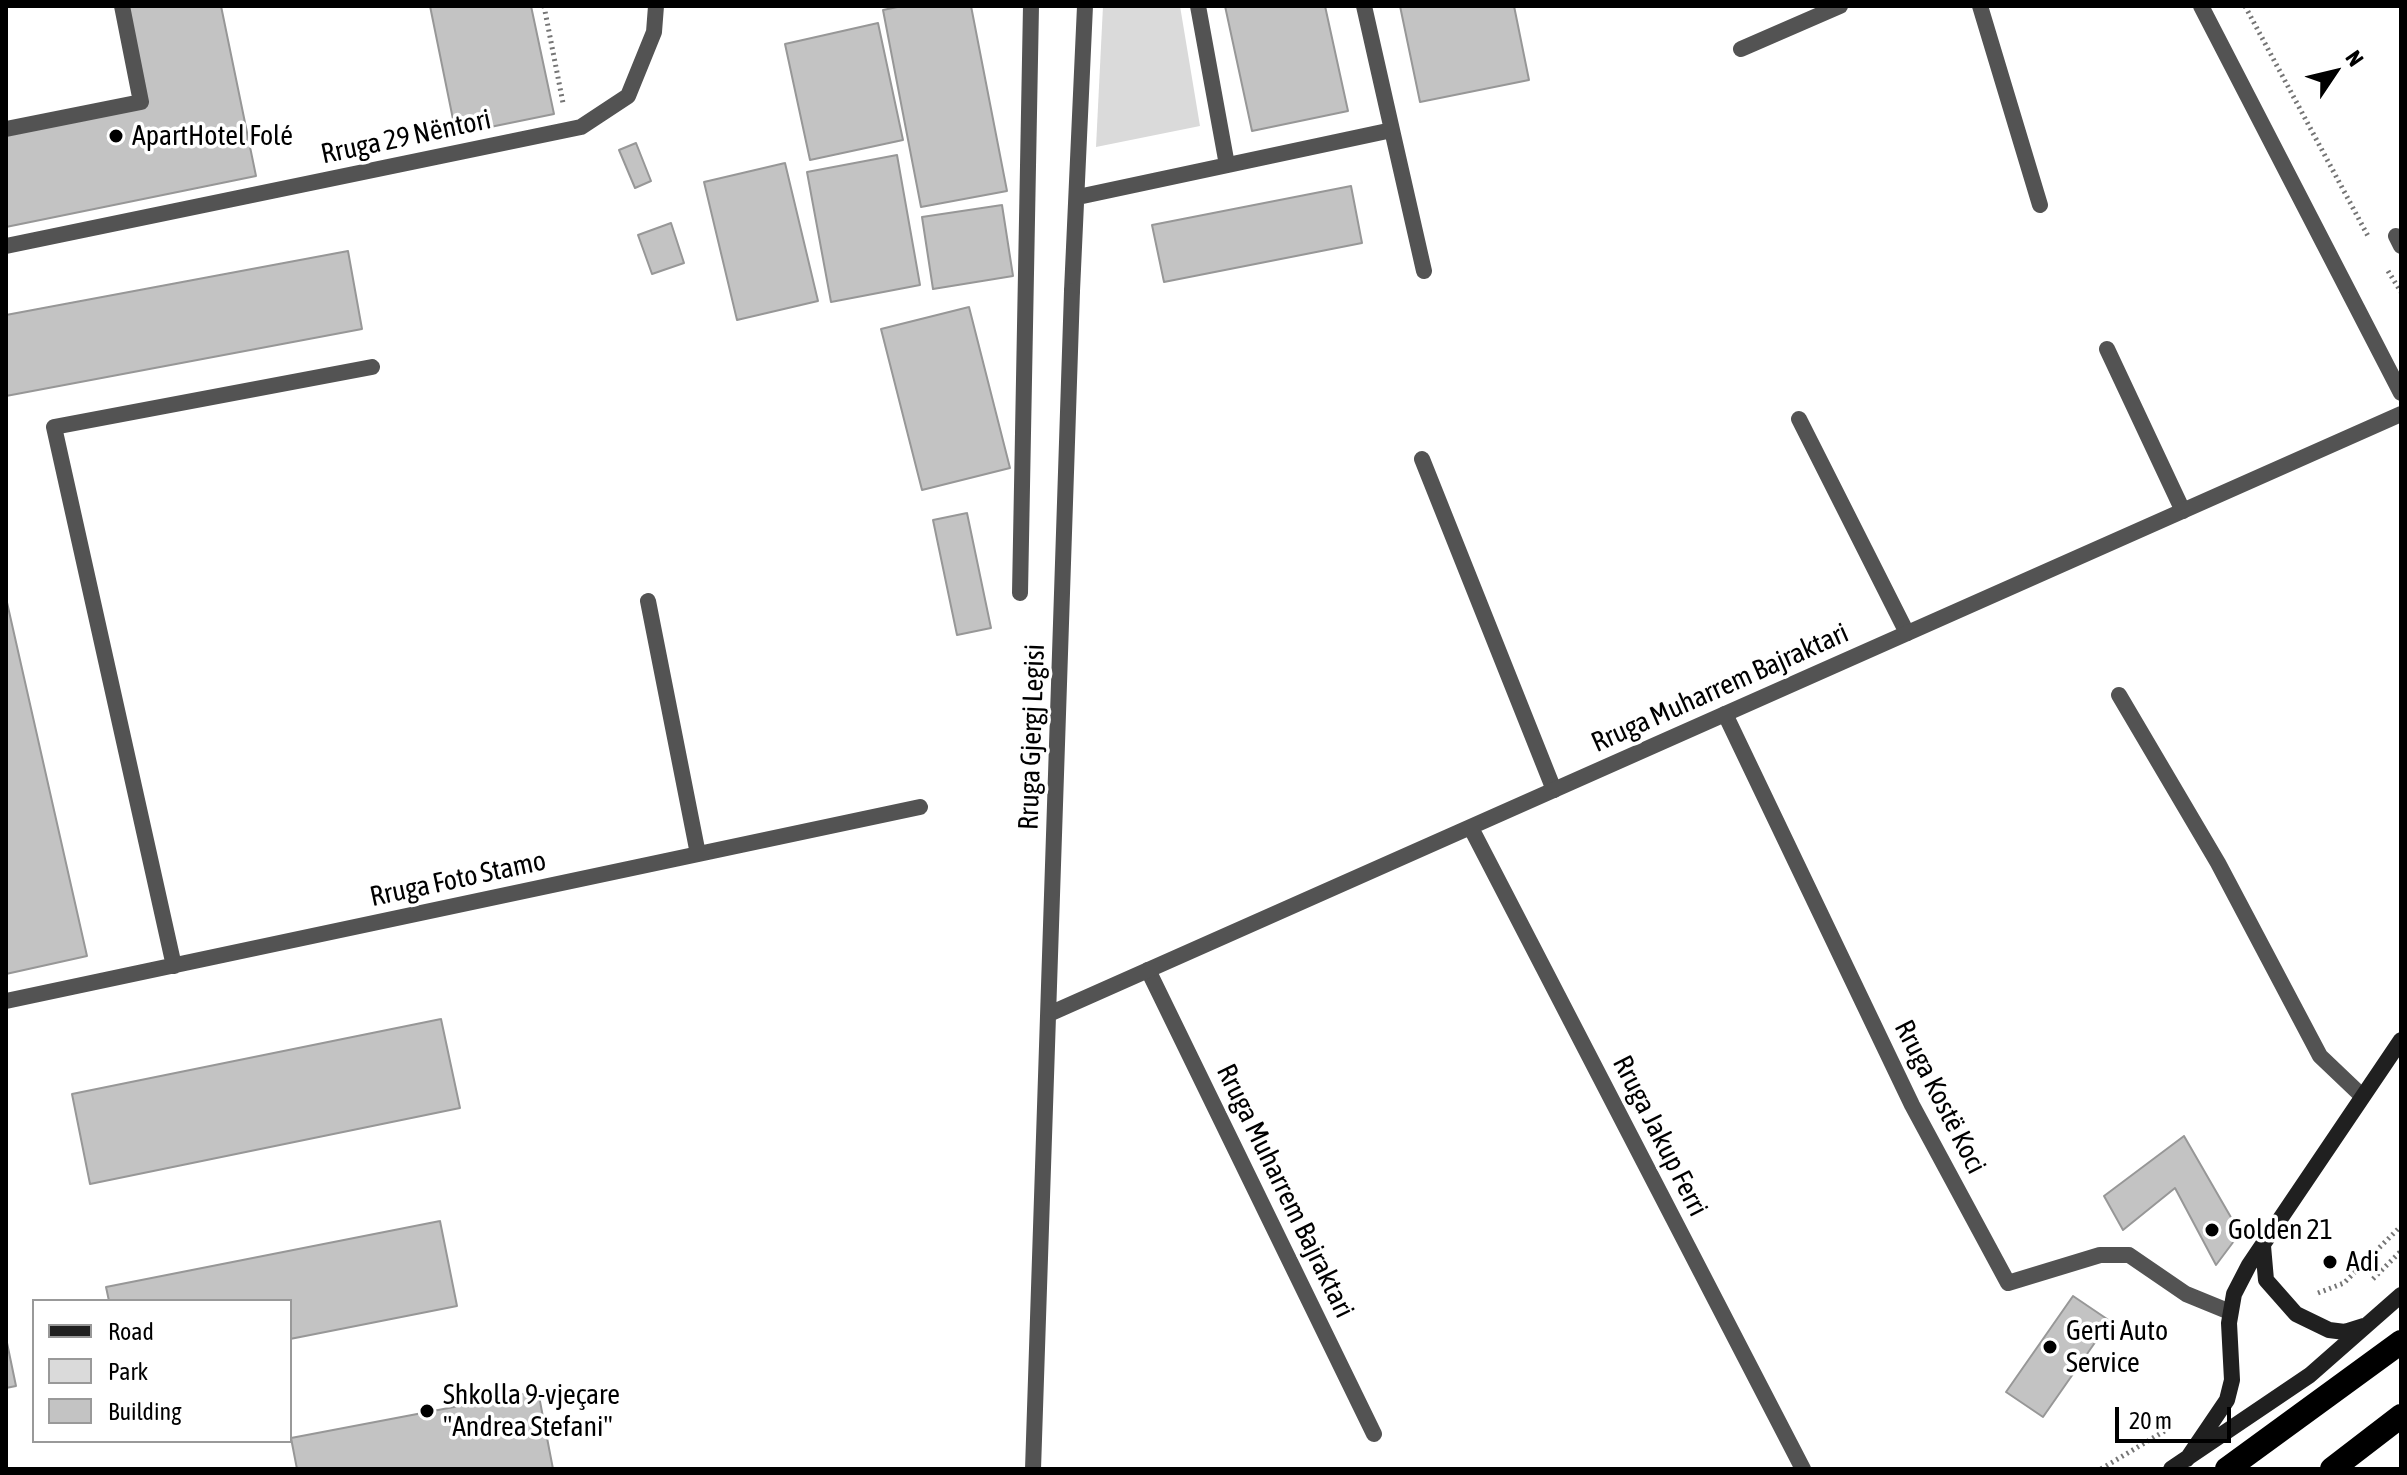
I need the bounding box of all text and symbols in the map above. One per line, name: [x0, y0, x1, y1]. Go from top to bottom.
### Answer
north arrow: [2295, 32, 2375, 112]
text: N: [2340, 45, 2369, 71]
street label: Rruga 29 Nëntori: [318, 103, 494, 171]
place label: ApartHotel Folé: [132, 119, 293, 153]
marker: ApartHotel Folé: [107, 127, 125, 145]
street label: Rruga Muharrem Bajraktari: [1586, 616, 1854, 760]
street label: Rruga Gjergj Legisi: [1012, 643, 1052, 831]
street label: Rruga Foto Stamo: [367, 844, 549, 914]
street label: Rruga Kostë Koci: [1887, 1015, 1993, 1179]
street label: Rruga Jakup Ferri: [1605, 1050, 1715, 1222]
street label: Rruga Muharrem Bajraktari: [1209, 1059, 1361, 1323]
place label: Golden 21: [2228, 1213, 2333, 1247]
marker: Golden 21: [2203, 1221, 2221, 1239]
place label: Adi: [2346, 1245, 2379, 1279]
marker: Adi: [2321, 1253, 2339, 1271]
legend: [32, 1299, 292, 1443]
place label: Gerti Auto Service: [2066, 1314, 2168, 1380]
text: Road: [108, 1318, 154, 1345]
marker: Gerti Auto Service: [2041, 1338, 2059, 1356]
text: Park: [108, 1358, 148, 1385]
place label: Shkolla 9-vjeçare "Andrea Stefani": [443, 1378, 620, 1444]
scale bar: [2119, 1391, 2235, 1441]
text: Building: [108, 1398, 181, 1425]
marker: Shkolla 9-vjeçare "Andrea Stefani": [418, 1402, 436, 1420]
text: 20 m: [2129, 1407, 2172, 1434]

